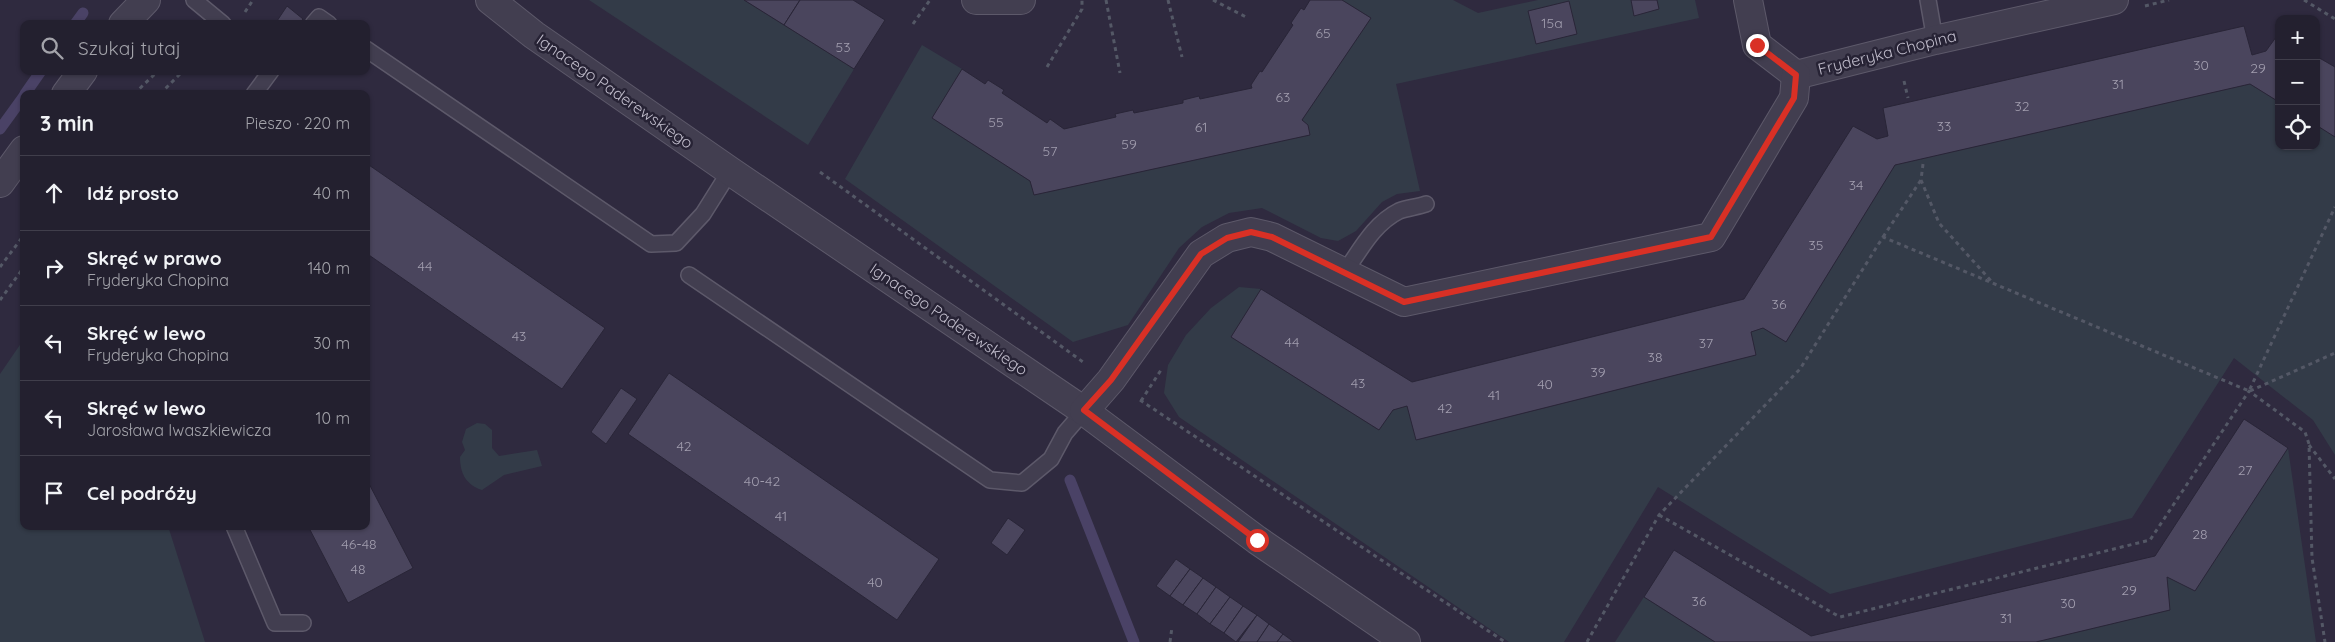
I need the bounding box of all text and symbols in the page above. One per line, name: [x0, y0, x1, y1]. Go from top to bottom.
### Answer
house number: 15a: [1541, 14, 1563, 32]
map controls: [2275, 15, 2320, 150]
button: +: [2275, 15, 2320, 60]
search box: [20, 20, 370, 75]
house number: 65: [1315, 24, 1331, 42]
street label: Fryderyka Chopina: [1816, 25, 1958, 79]
street label: Ignacego Paderewskiego: [533, 29, 697, 153]
icon: search: [38, 34, 66, 62]
route end: [1746, 34, 1769, 57]
text: Szukaj tutaj: [78, 36, 181, 60]
house number: 53: [836, 38, 850, 56]
house number: 30: [2193, 56, 2209, 74]
house number: 29: [2250, 59, 2266, 77]
button: −: [2275, 60, 2320, 105]
house number: 31: [2112, 75, 2124, 93]
house number: 63: [1276, 88, 1290, 106]
house number: 32: [2014, 97, 2030, 115]
button: locate: [2275, 105, 2320, 150]
text: 3 min: [40, 110, 94, 136]
text: Pieszo · 220 m: [245, 113, 350, 133]
house number: 55: [988, 113, 1004, 131]
house number: 33: [1937, 117, 1951, 135]
house number: 61: [1195, 118, 1207, 136]
house number: 59: [1121, 135, 1137, 153]
house number: 57: [1043, 142, 1057, 160]
house number: 34: [1849, 176, 1863, 194]
icon: ahead: [40, 179, 68, 207]
text: Idź prosto: [87, 181, 179, 205]
text: 40 m: [313, 183, 350, 203]
house number: 35: [1809, 236, 1823, 254]
text: Skręć w prawo: [87, 246, 222, 270]
icon: right: [40, 254, 68, 282]
house number: 44: [418, 257, 432, 275]
text: 140 m: [307, 258, 350, 278]
street label: Ignacego Paderewskiego: [866, 259, 1032, 379]
text: Fryderyka Chopina: [87, 270, 229, 290]
house number: 36: [1772, 295, 1787, 313]
text: Skręć w lewo: [87, 321, 206, 345]
house number: 43: [512, 327, 526, 345]
icon: left: [40, 329, 68, 357]
text: 30 m: [313, 333, 350, 353]
house number: 44: [1285, 333, 1299, 351]
house number: 37: [1699, 334, 1713, 352]
text: Fryderyka Chopina: [87, 345, 229, 365]
house number: 38: [1648, 348, 1662, 366]
house number: 39: [1590, 363, 1606, 381]
house number: 43: [1351, 374, 1365, 392]
house number: 40: [1537, 375, 1553, 393]
house number: 41: [1488, 386, 1500, 404]
text: Skręć w lewo: [87, 396, 206, 420]
house number: 42: [1437, 399, 1453, 417]
icon: left: [40, 404, 68, 432]
text: 10 m: [316, 408, 350, 428]
text: Jarosława Iwaszkiewicza: [87, 420, 271, 440]
house number: 42: [676, 437, 692, 455]
house number: 27: [2238, 461, 2252, 479]
house number: 40-42: [744, 472, 780, 490]
icon: arrive: [40, 479, 68, 507]
text: Cel podróży: [87, 481, 197, 505]
house number: 41: [775, 507, 787, 525]
house number: 28: [2192, 525, 2208, 543]
route start: [1246, 529, 1269, 552]
house number: 46-48: [341, 535, 377, 553]
house number: 48: [351, 560, 365, 578]
house number: 40: [867, 573, 883, 591]
house number: 29: [2121, 581, 2137, 599]
house number: 36: [1692, 592, 1707, 610]
house number: 30: [2060, 594, 2076, 612]
house number: 31: [2000, 609, 2012, 627]

